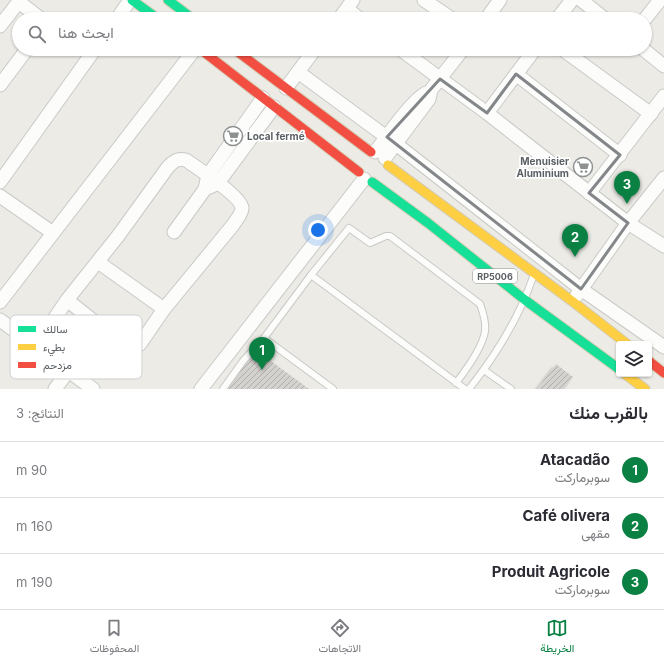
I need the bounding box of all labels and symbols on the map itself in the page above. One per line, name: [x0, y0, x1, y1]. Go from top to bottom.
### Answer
supermarket icon: Local fermé: [222, 125, 244, 147]
place label: Local fermé: [247, 130, 305, 142]
place label: Menuisier Aluminium: [516, 155, 569, 179]
supermarket icon: Menuisier Aluminium: [572, 156, 594, 178]
pin: 3: [614, 171, 640, 204]
your location: [308, 220, 328, 240]
pin: 2: [562, 224, 588, 257]
road number: RP5006: [473, 269, 517, 283]
legend: [10, 315, 142, 379]
text: سالك: [43, 322, 68, 336]
pin: 1: [249, 337, 275, 370]
text: بطيء: [43, 340, 65, 357]
text: مزدحم: [43, 358, 72, 373]

